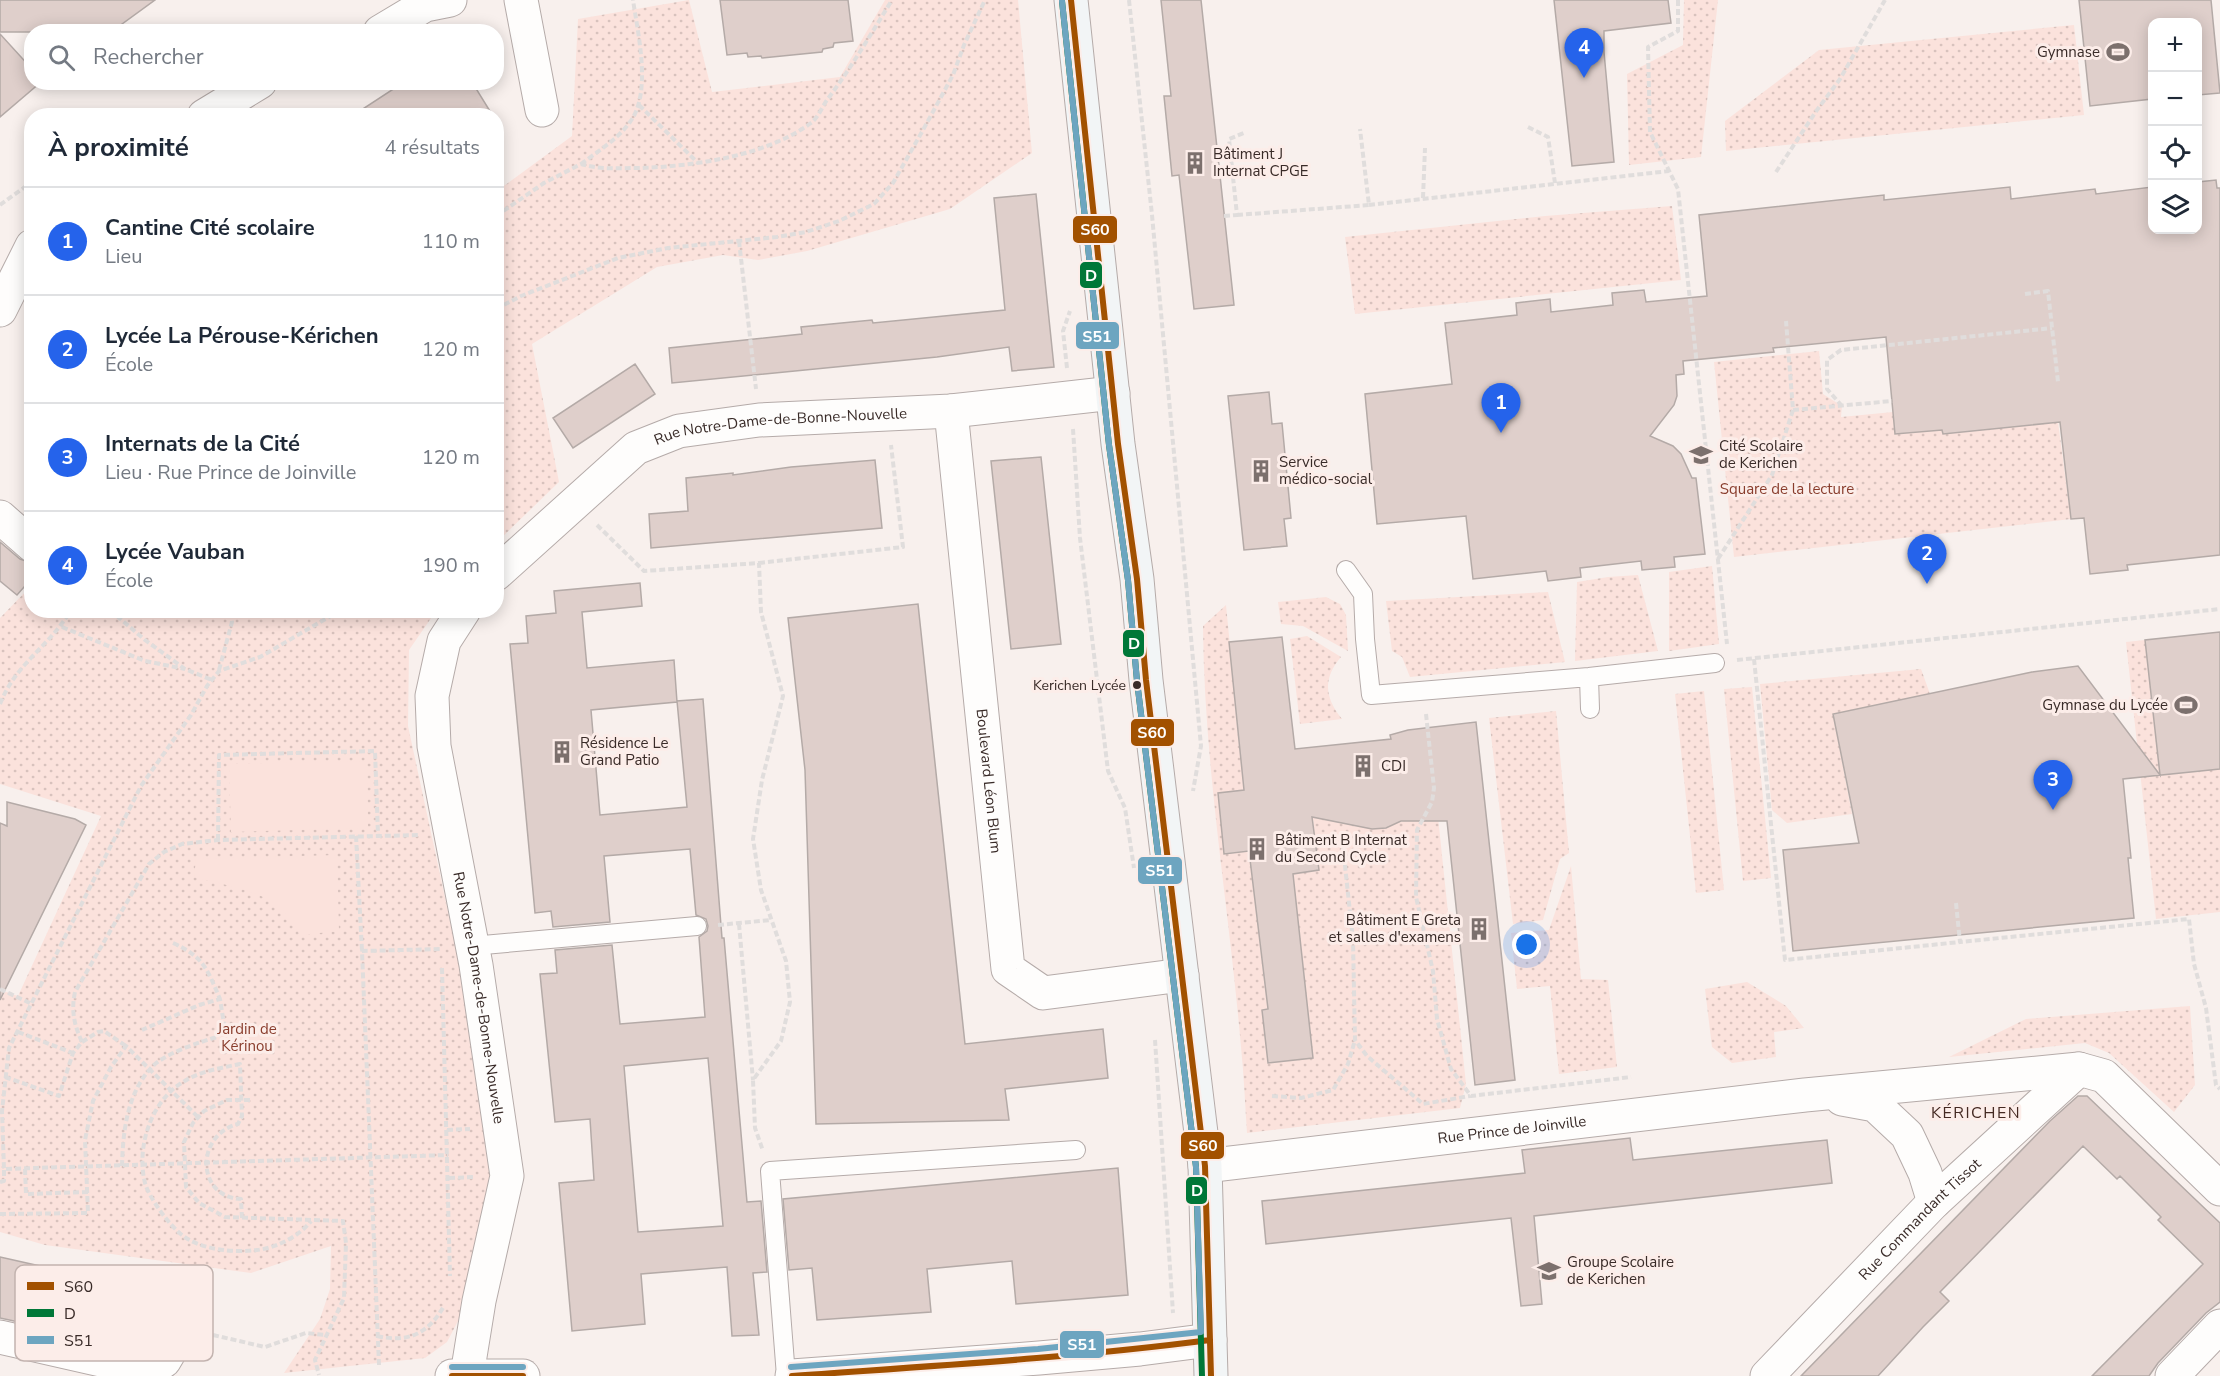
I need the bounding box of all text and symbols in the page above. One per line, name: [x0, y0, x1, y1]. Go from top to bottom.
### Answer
map controls: [2148, 18, 2202, 234]
button: +: [2148, 18, 2202, 72]
search box: [24, 24, 504, 90]
pin: 4: [1564, 28, 1604, 78]
sports icon: Gymnase: [2105, 39, 2131, 65]
icon: search: [45, 41, 78, 74]
text: Rechercher: [93, 42, 204, 72]
place label: Gymnase: [2037, 42, 2100, 62]
button: −: [2148, 72, 2202, 126]
button: locate: [2148, 126, 2202, 180]
text: À proximité: [48, 130, 189, 165]
text: 4 résultats: [384, 134, 480, 161]
place label: Bâtiment J Internat CPGE: [1213, 144, 1309, 181]
building icon: Bâtiment J Internat CPGE: [1182, 150, 1208, 176]
button: layers: [2148, 180, 2202, 234]
text: Cantine Cité scolaire: [105, 213, 315, 243]
line badge: S60: [1072, 215, 1118, 244]
text: S60: [1080, 219, 1110, 241]
text: 1: [62, 228, 74, 255]
text: 110 m: [422, 228, 480, 255]
text: Lieu: [105, 243, 142, 270]
line badge: D: [1079, 261, 1103, 289]
text: D: [1085, 265, 1097, 287]
text: Lycée La Pérouse-Kérichen: [105, 321, 379, 351]
line badge: S51: [1075, 321, 1120, 350]
text: S51: [1082, 326, 1112, 348]
text: 2: [62, 336, 74, 363]
text: 120 m: [422, 336, 480, 363]
text: École: [105, 351, 153, 378]
pin: 1: [1482, 384, 1520, 433]
street label: Rue Notre-Dame-de-Bonne-Nouvelle: [651, 403, 908, 450]
text: Internats de la Cité: [105, 429, 300, 459]
place label: Cité Scolaire de Kerichen: [1719, 436, 1803, 473]
school or university icon: Cité Scolaire de Kerichen: [1688, 442, 1714, 468]
text: 3: [62, 444, 74, 471]
text: 120 m: [422, 444, 480, 471]
place label: Service médico-social: [1279, 452, 1373, 489]
building icon: Service médico-social: [1248, 458, 1274, 484]
text: Lieu · Rue Prince de Joinville: [105, 459, 356, 486]
park label: Square de la lecture: [1720, 479, 1854, 499]
pin: 2: [1908, 534, 1946, 584]
text: Lycée Vauban: [105, 537, 245, 567]
text: 4: [62, 552, 74, 579]
text: 190 m: [422, 552, 480, 579]
text: École: [105, 567, 153, 594]
line badge: D: [1122, 629, 1145, 658]
text: D: [1128, 633, 1140, 655]
place label: Kerichen Lycée: [1033, 676, 1126, 695]
marker: Kerichen Lycée: [1131, 679, 1143, 691]
sports icon: Gymnase du Lycée: [2173, 692, 2199, 718]
place label: Gymnase du Lycée: [2042, 695, 2168, 715]
street label: Boulevard Léon Blum: [971, 708, 1006, 854]
line badge: S60: [1130, 718, 1175, 747]
text: S60: [1137, 722, 1167, 744]
place label: Résidence Le Grand Patio: [580, 733, 668, 770]
building icon: Résidence Le Grand Patio: [549, 739, 575, 765]
building icon: CDI: [1350, 753, 1376, 779]
place label: CDI: [1381, 756, 1406, 776]
pin: 3: [2034, 760, 2072, 810]
place label: Bâtiment B Internat du Second Cycle: [1275, 830, 1408, 867]
building icon: Bâtiment B Internat du Second Cycle: [1244, 836, 1270, 862]
line badge: S51: [1137, 856, 1183, 885]
text: S51: [1145, 860, 1175, 882]
street label: Rue Notre-Dame-de-Bonne-Nouvelle: [448, 870, 509, 1125]
place label: Bâtiment E Greta et salles d'examens: [1329, 910, 1461, 947]
building icon: Bâtiment E Greta et salles d'examens: [1466, 916, 1492, 942]
your location: [1512, 930, 1541, 959]
park label: Jardin de Kérinou: [216, 1019, 277, 1056]
district label: KÉRICHEN: [1931, 1102, 2021, 1124]
street label: Rue Prince de Joinville: [1436, 1111, 1587, 1148]
line badge: S60: [1180, 1131, 1225, 1160]
text: S60: [1188, 1135, 1218, 1157]
street label: Rue Commandant Tissot: [1854, 1153, 1986, 1285]
line badge: D: [1185, 1176, 1208, 1205]
text: D: [1191, 1180, 1203, 1202]
place label: Groupe Scolaire de Kerichen: [1567, 1252, 1674, 1289]
school or university icon: Groupe Scolaire de Kerichen: [1536, 1258, 1562, 1284]
legend: [15, 1265, 213, 1361]
text: S60: [64, 1276, 93, 1298]
text: D: [64, 1303, 76, 1325]
text: S51: [64, 1330, 93, 1352]
line badge: S51: [1059, 1330, 1105, 1359]
text: S51: [1067, 1334, 1097, 1356]

